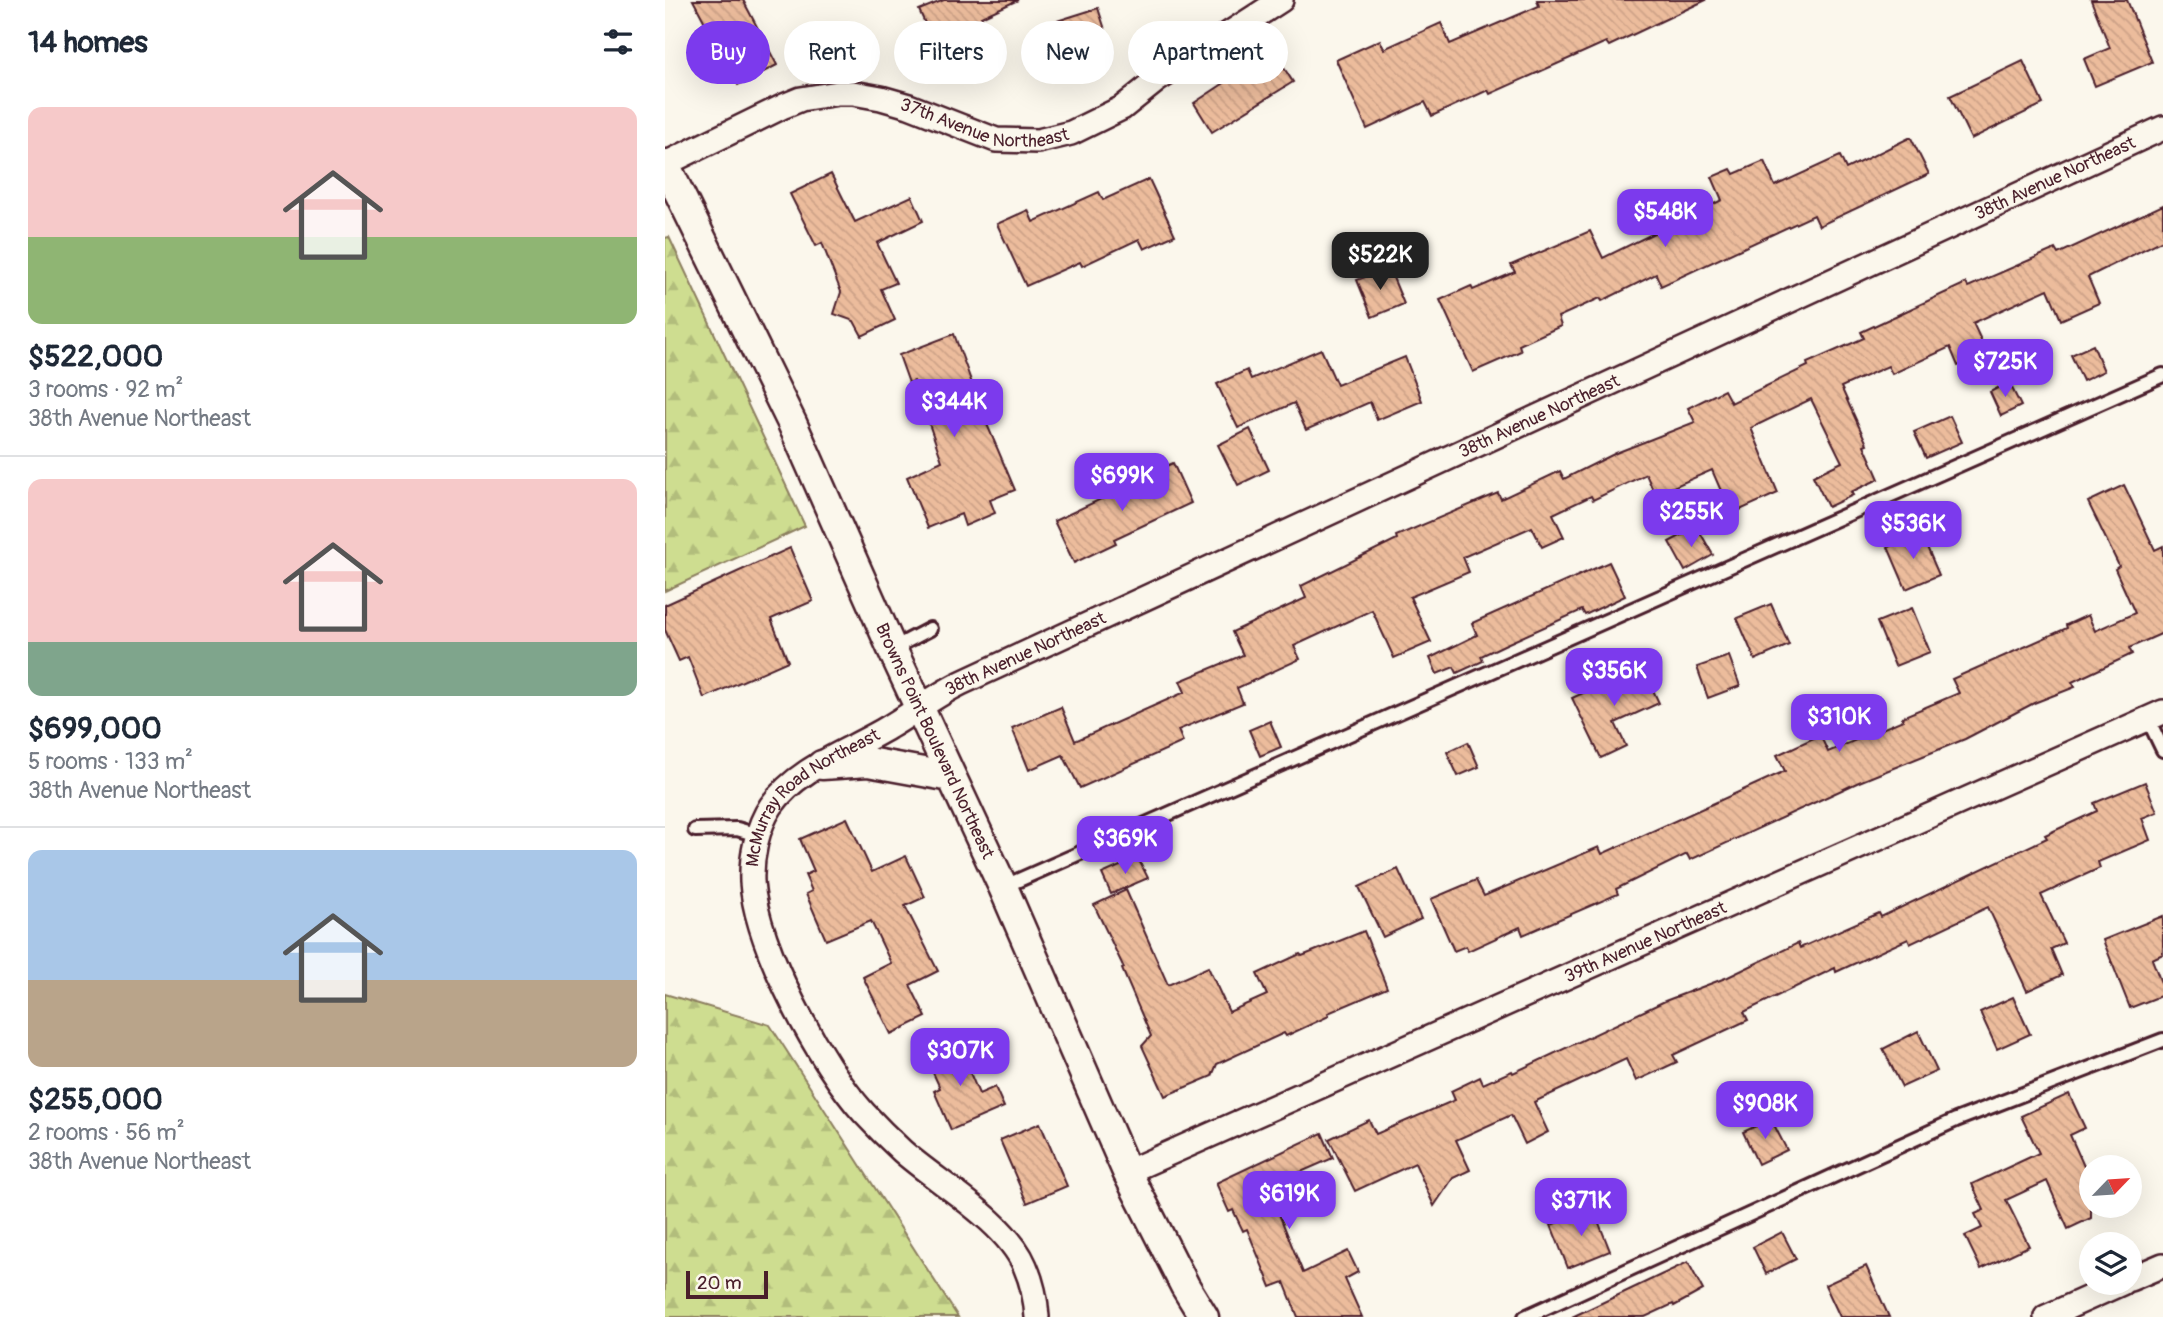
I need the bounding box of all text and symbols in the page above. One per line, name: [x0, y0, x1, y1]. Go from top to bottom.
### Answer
chip: Buy: [686, 21, 770, 84]
chip: Rent: [784, 21, 880, 84]
chip: Filters: [894, 21, 1007, 84]
chip: New: [1021, 21, 1114, 84]
chip: Apartment: [1128, 21, 1288, 84]
icon: filters: [599, 23, 637, 61]
text: 14 homes: [28, 24, 148, 61]
street label: 37th Avenue Northeast: [898, 93, 1072, 152]
street label: 38th Avenue Northeast: [1971, 131, 2140, 225]
icon: home: [270, 152, 396, 278]
pin: $548K: [1616, 190, 1714, 249]
text: $548K: [1633, 197, 1697, 226]
pin: $522K: [1331, 232, 1429, 292]
text: $522K: [1348, 240, 1412, 269]
text: $522,000: [28, 338, 163, 375]
pin: $725K: [1956, 340, 2054, 399]
text: $725K: [1973, 347, 2037, 376]
street label: 38th Avenue Northeast: [1455, 369, 1624, 463]
text: 3 rooms · 92 m²: [28, 375, 183, 404]
pin: $344K: [905, 380, 1003, 439]
text: $344K: [921, 387, 987, 416]
text: 38th Avenue Northeast: [28, 404, 251, 433]
pin: $699K: [1073, 454, 1171, 513]
text: $699K: [1090, 461, 1154, 490]
pin: $255K: [1642, 490, 1740, 549]
text: $255K: [1659, 497, 1723, 526]
pin: $536K: [1864, 502, 1962, 561]
text: $536K: [1880, 509, 1946, 538]
icon: home: [270, 524, 396, 650]
street label: 38th Avenue Northeast: [941, 606, 1110, 701]
street label: Browns Point Boulevard Northeast: [870, 619, 1000, 863]
pin: $356K: [1565, 648, 1663, 708]
text: $356K: [1581, 656, 1647, 685]
pin: $310K: [1790, 694, 1888, 754]
text: $310K: [1807, 702, 1871, 731]
text: $699,000: [28, 710, 162, 747]
street label: McMurray Road Northeast: [741, 723, 884, 868]
text: 5 rooms · 133 m²: [28, 747, 193, 776]
text: 38th Avenue Northeast: [28, 776, 251, 805]
pin: $369K: [1076, 816, 1174, 876]
text: $369K: [1093, 824, 1157, 853]
icon: home: [270, 895, 396, 1021]
street label: 39th Avenue Northeast: [1561, 896, 1730, 988]
pin: $307K: [911, 1028, 1009, 1088]
text: $307K: [926, 1036, 994, 1065]
text: $255,000: [28, 1081, 163, 1118]
pin: $908K: [1716, 1082, 1814, 1141]
text: $908K: [1732, 1089, 1798, 1118]
text: 2 rooms · 56 m²: [28, 1118, 185, 1147]
text: 38th Avenue Northeast: [28, 1147, 251, 1176]
north arrow: [2079, 1155, 2142, 1218]
map controls: [2079, 1155, 2142, 1295]
pin: $619K: [1240, 1172, 1338, 1231]
pin: $371K: [1532, 1178, 1630, 1238]
text: $619K: [1259, 1179, 1319, 1208]
text: $371K: [1551, 1186, 1611, 1215]
button: layers: [2079, 1232, 2142, 1295]
scale bar: [686, 1268, 768, 1300]
text: 20 m: [697, 1271, 742, 1295]

